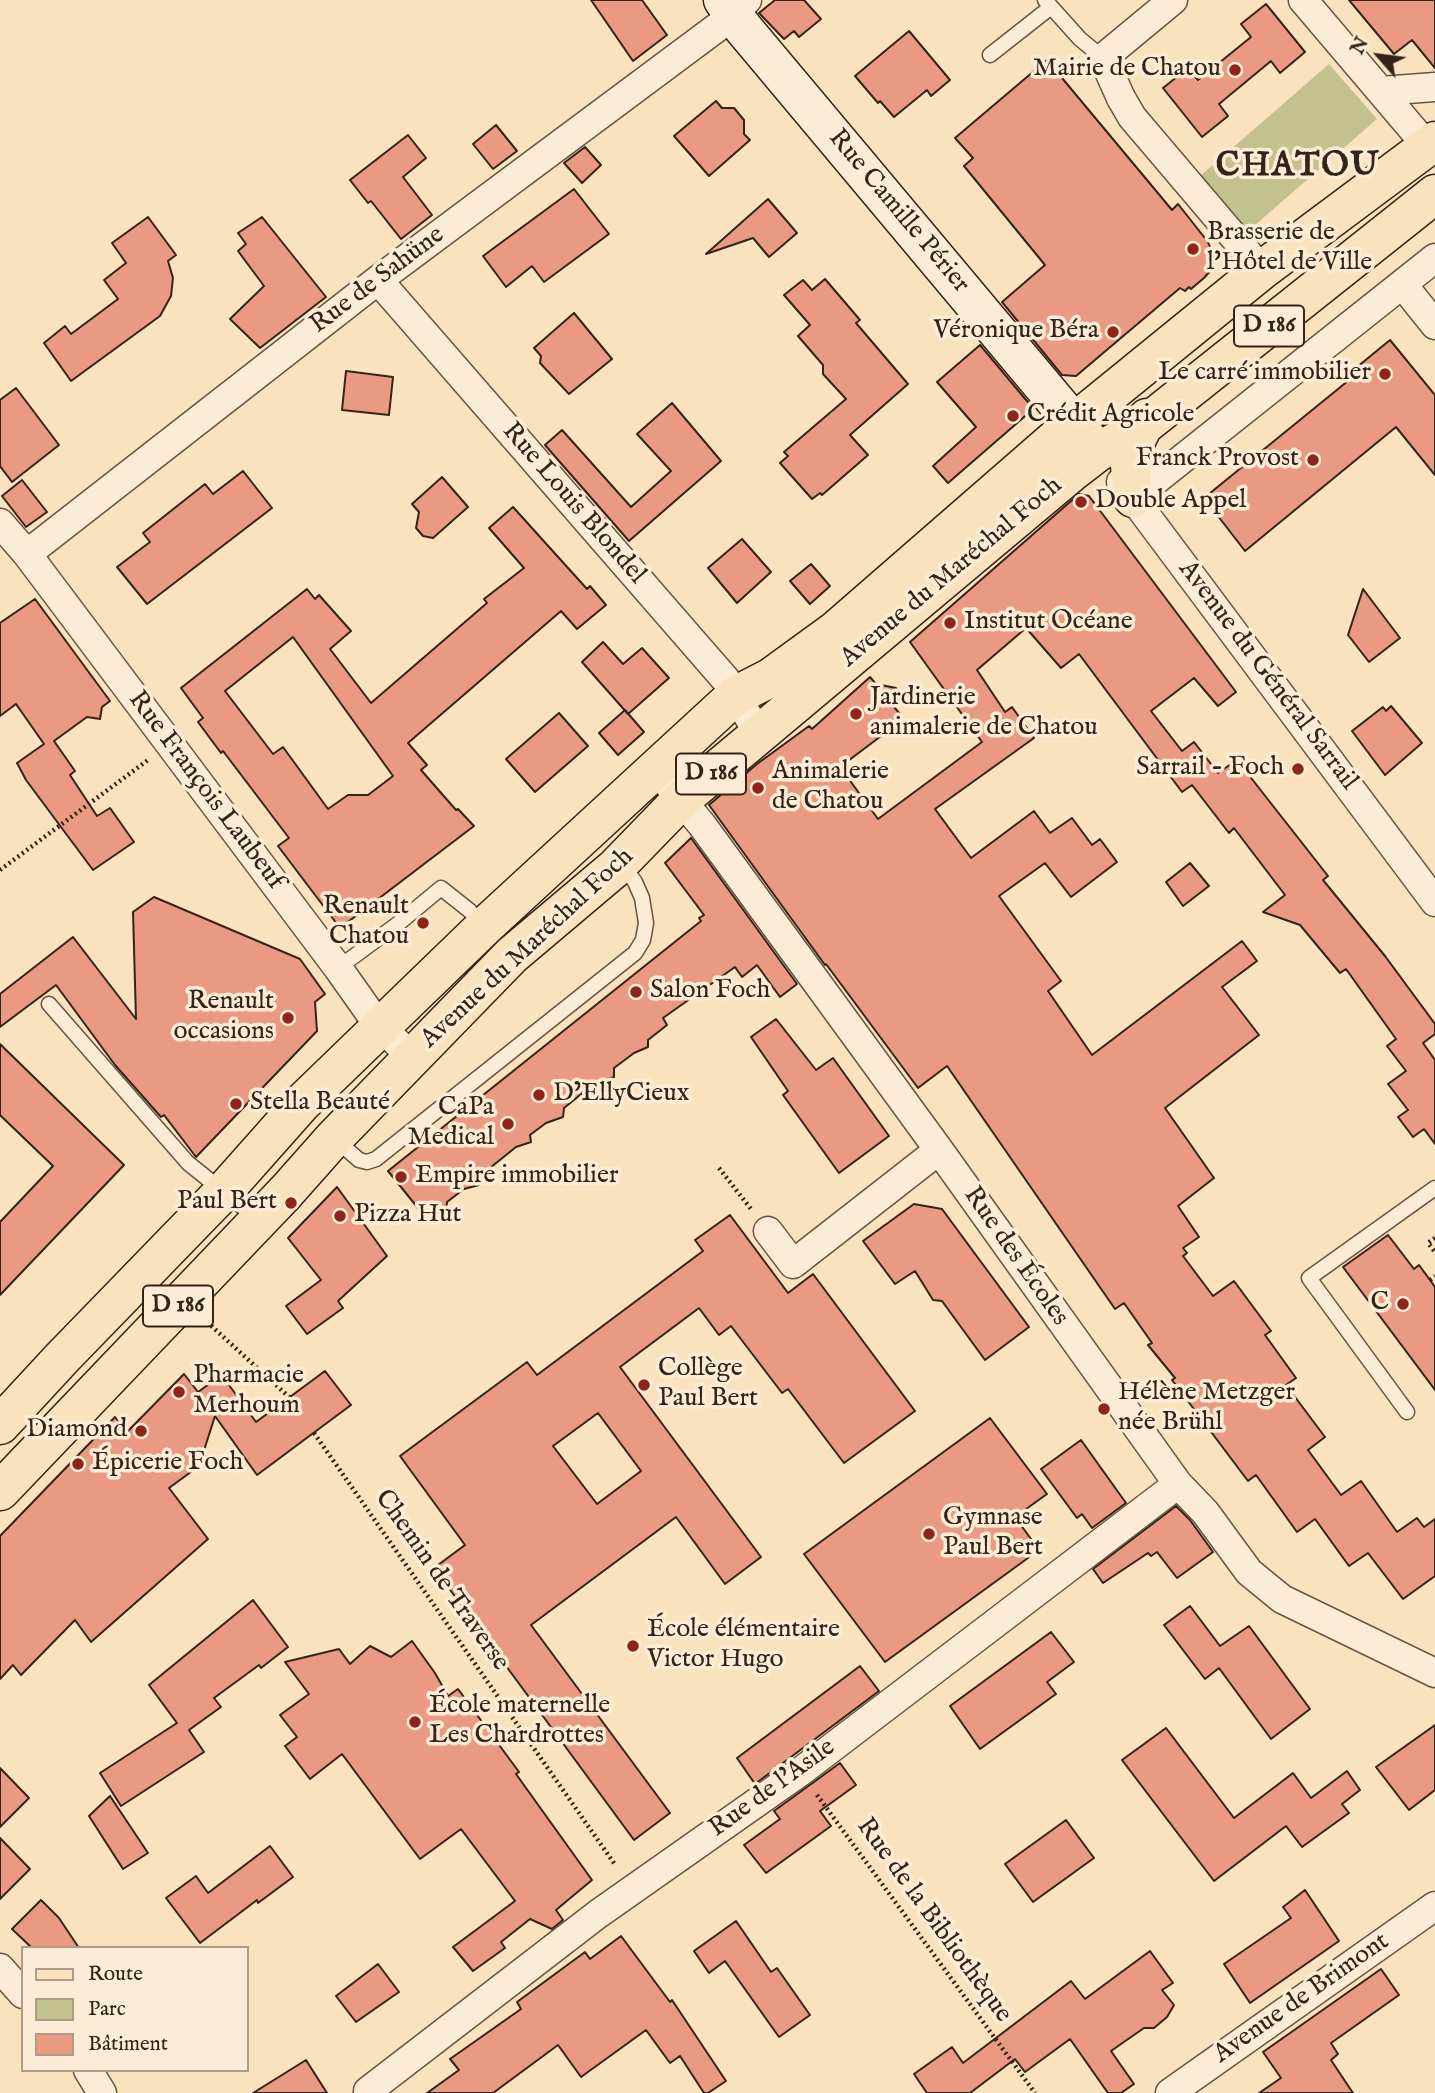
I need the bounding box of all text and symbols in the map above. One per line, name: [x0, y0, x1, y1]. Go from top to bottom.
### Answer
north arrow: [1344, 21, 1414, 91]
text: N: [1346, 33, 1375, 59]
place label: Mairie de Chatou: [1033, 54, 1221, 86]
marker: Mairie de Chatou: [1227, 62, 1243, 78]
street label: Rue Camille Périer: [821, 124, 975, 300]
district label: CHATOU: [1217, 148, 1379, 188]
place label: Brasserie de l'Hôtel de Ville: [1207, 218, 1372, 280]
street label: Rue de Sahüne: [305, 220, 451, 342]
marker: Brasserie de l'Hôtel de Ville: [1185, 241, 1201, 257]
road number: D 186: [1234, 306, 1304, 346]
place label: Véronique Béra: [933, 316, 1099, 348]
marker: Véronique Béra: [1105, 324, 1121, 340]
place label: Le carré immobilier: [1158, 358, 1371, 390]
marker: Le carré immobilier: [1377, 366, 1393, 382]
place label: Crédit Agricole: [1027, 400, 1194, 432]
marker: Crédit Agricole: [1005, 408, 1021, 424]
street label: Rue Louis Blondel: [494, 417, 652, 591]
place label: Franck Provost: [1136, 444, 1299, 476]
marker: Franck Provost: [1305, 452, 1321, 468]
street label: Avenue du Maréchal Foch: [835, 471, 1069, 675]
place label: Double Appel: [1095, 486, 1246, 518]
marker: Double Appel: [1073, 494, 1089, 510]
street label: Avenue du Général Sarrail: [1171, 555, 1363, 797]
place label: Institut Océane: [964, 607, 1133, 639]
marker: Institut Océane: [942, 615, 958, 631]
place label: Jardinerie animalerie de Chatou: [870, 683, 1098, 744]
street label: Rue François Laubeuf: [120, 686, 290, 896]
marker: Jardinerie animalerie de Chatou: [848, 706, 864, 722]
place label: Sarrail - Foch: [1136, 753, 1284, 785]
road number: D 186: [676, 754, 746, 794]
place label: Animalerie de Chatou: [772, 757, 889, 818]
marker: Sarrail - Foch: [1290, 761, 1306, 777]
marker: Animalerie de Chatou: [750, 780, 766, 796]
street label: Avenue du Maréchal Foch: [415, 842, 641, 1056]
place label: Renault Chatou: [323, 892, 409, 954]
marker: Renault Chatou: [415, 915, 431, 931]
place label: Salon Foch: [650, 976, 770, 1008]
marker: Salon Foch: [628, 984, 644, 1000]
place label: Renault occasions: [174, 987, 274, 1048]
marker: Renault occasions: [280, 1010, 296, 1026]
place label: D’EllyCieux: [553, 1079, 689, 1111]
marker: D’EllyCieux: [531, 1087, 547, 1103]
place label: Stella Beauté: [250, 1088, 390, 1120]
place label: CaPa Medical: [408, 1093, 494, 1154]
marker: Stella Beauté: [228, 1096, 244, 1112]
marker: CaPa Medical: [500, 1116, 516, 1132]
place label: Empire immobilier: [415, 1161, 618, 1193]
marker: Empire immobilier: [393, 1169, 409, 1185]
street label: Rue des Écoles: [956, 1181, 1074, 1333]
place label: Paul Bert: [177, 1187, 277, 1219]
marker: Paul Bert: [283, 1195, 299, 1211]
place label: Pizza Hut: [354, 1200, 461, 1232]
marker: Pizza Hut: [332, 1208, 348, 1224]
road number: D 186: [143, 1286, 213, 1326]
place label: C: [1370, 1288, 1389, 1320]
marker: C: [1395, 1296, 1411, 1312]
place label: Collège Paul Bert: [658, 1354, 758, 1416]
place label: Pharmacie Merhoum: [193, 1361, 304, 1422]
marker: Collège Paul Bert: [636, 1377, 652, 1393]
place label: Hélène Metzger née Brühl: [1118, 1378, 1295, 1440]
marker: Pharmacie Merhoum: [171, 1384, 187, 1400]
marker: Hélène Metzger née Brühl: [1096, 1401, 1112, 1417]
place label: Diamond: [26, 1415, 127, 1447]
marker: Diamond: [133, 1423, 149, 1439]
place label: Épicerie Foch: [92, 1448, 243, 1480]
marker: Épicerie Foch: [70, 1456, 86, 1472]
street label: Chemin de Traverse: [367, 1485, 515, 1677]
place label: Gymnase Paul Bert: [943, 1503, 1043, 1564]
marker: Gymnase Paul Bert: [921, 1526, 937, 1542]
place label: École élémentaire Victor Hugo: [647, 1615, 840, 1676]
marker: École élémentaire Victor Hugo: [625, 1638, 641, 1654]
place label: École maternelle Les Chardrottes: [429, 1691, 610, 1752]
marker: École maternelle Les Chardrottes: [407, 1714, 423, 1730]
street label: Rue de l'Asile: [704, 1733, 842, 1845]
street label: Rue de la Bibliothèque: [848, 1813, 1018, 2029]
street label: Avenue de Brimont: [1208, 1927, 1396, 2071]
legend: [21, 1946, 248, 2072]
text: Route: [88, 1961, 143, 1988]
text: Parc: [88, 1996, 126, 2023]
text: Bâtiment: [88, 2031, 168, 2058]

